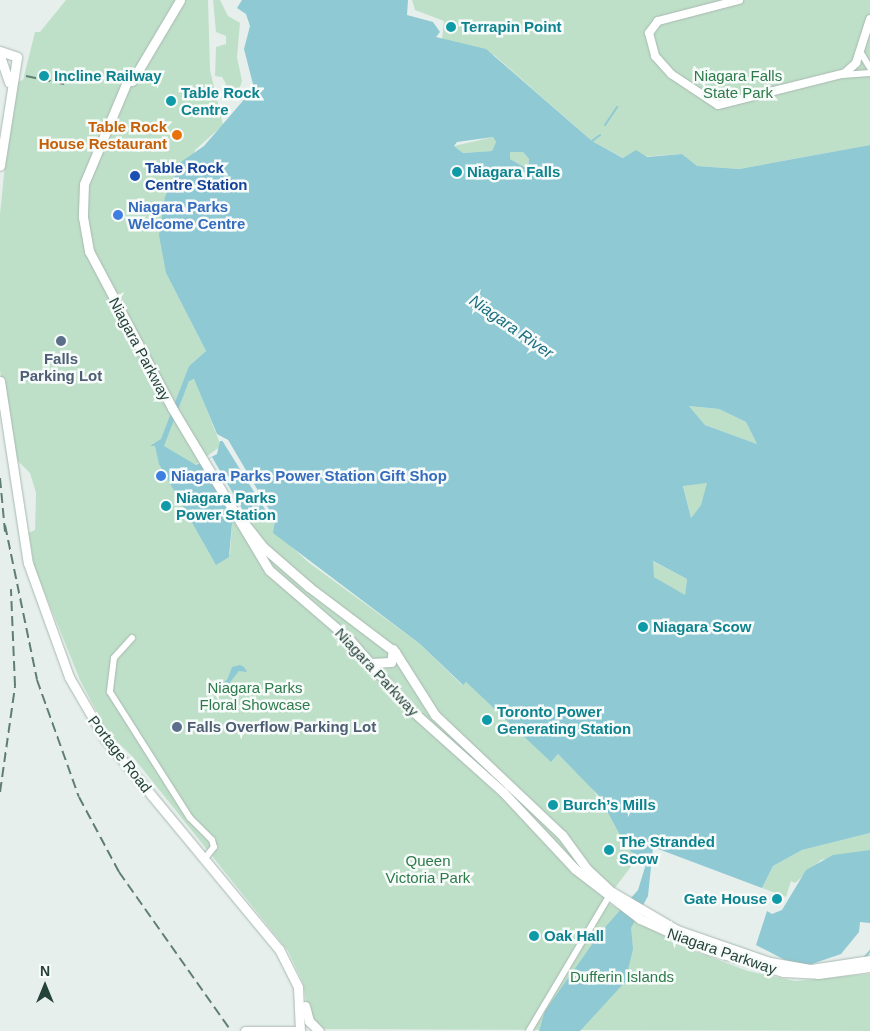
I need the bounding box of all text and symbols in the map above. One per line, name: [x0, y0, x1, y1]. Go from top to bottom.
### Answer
place label: Terrapin Point: [461, 18, 562, 36]
marker: Terrapin Point: [445, 21, 457, 33]
park label: Niagara Falls State Park: [694, 66, 782, 101]
place label: Incline Railway: [54, 67, 162, 85]
marker: Incline Railway: [38, 70, 50, 82]
place label: Table Rock Centre: [181, 83, 260, 118]
marker: Table Rock Centre: [165, 95, 177, 107]
place label: Table Rock House Restaurant: [39, 117, 167, 152]
marker: Table Rock House Restaurant: [171, 129, 183, 141]
place label: Table Rock Centre Station: [145, 158, 248, 193]
place label: Niagara Falls: [467, 163, 560, 181]
marker: Niagara Falls: [451, 166, 463, 178]
marker: Table Rock Centre Station: [129, 170, 141, 182]
place label: Niagara Parks Welcome Centre: [128, 197, 245, 232]
marker: Niagara Parks Welcome Centre: [112, 209, 124, 221]
water label: Niagara River: [465, 291, 557, 363]
street label: Niagara Parkway: [105, 294, 175, 404]
marker: Falls Parking Lot: [55, 335, 67, 347]
place label: Falls Parking Lot: [20, 349, 102, 384]
place label: Niagara Parks Power Station Gift Shop: [171, 467, 447, 485]
marker: Niagara Parks Power Station Gift Shop: [155, 470, 167, 482]
place label: Niagara Parks Power Station: [176, 488, 276, 523]
marker: Niagara Parks Power Station: [160, 500, 172, 512]
place label: Niagara Scow: [653, 618, 751, 636]
marker: Niagara Scow: [637, 621, 649, 633]
street label: Niagara Parkway: [331, 624, 423, 720]
park label: Niagara Parks Floral Showcase: [200, 678, 310, 713]
place label: Toronto Power Generating Station: [497, 702, 631, 737]
street label: Portage Road: [84, 712, 156, 796]
marker: Toronto Power Generating Station: [481, 714, 493, 726]
place label: Falls Overflow Parking Lot: [187, 718, 376, 736]
marker: Falls Overflow Parking Lot: [171, 721, 183, 733]
place label: Burch’s Mills: [563, 796, 656, 814]
marker: Burch’s Mills: [547, 799, 559, 811]
place label: The Stranded Scow: [619, 832, 715, 867]
marker: The Stranded Scow: [603, 844, 615, 856]
park label: Queen Victoria Park: [386, 851, 470, 886]
place label: Gate House: [684, 890, 767, 908]
marker: Gate House: [771, 893, 783, 905]
street label: Niagara Parkway: [665, 924, 779, 978]
place label: Oak Hall: [544, 927, 604, 945]
marker: Oak Hall: [528, 930, 540, 942]
north arrow: [20, 961, 70, 1011]
text: N: [40, 963, 50, 979]
park label: Dufferin Islands: [570, 968, 674, 986]

